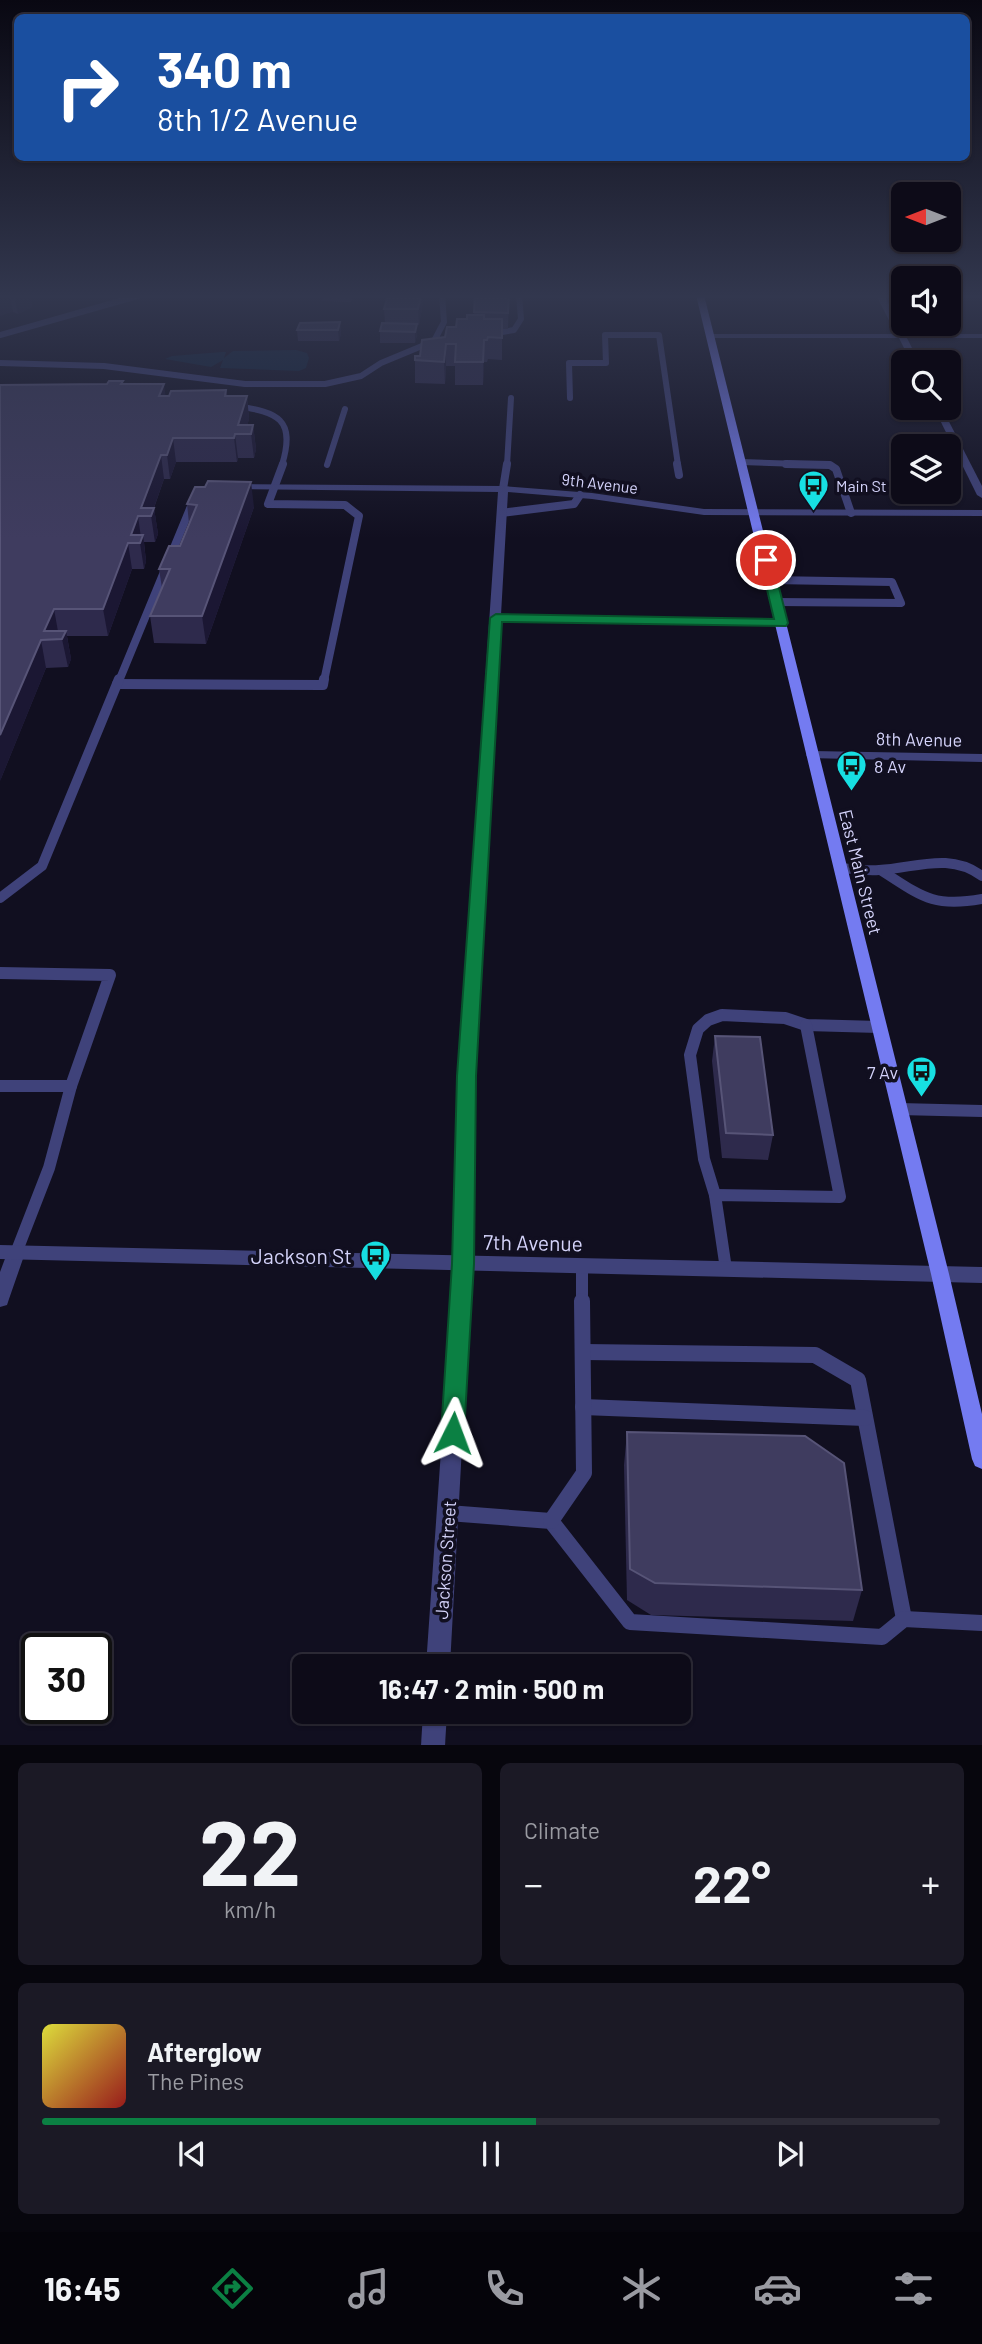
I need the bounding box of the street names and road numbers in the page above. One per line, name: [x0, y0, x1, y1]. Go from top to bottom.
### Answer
street label: 9th Avenue: [561, 469, 639, 497]
street label: 8th Avenue: [876, 727, 962, 751]
street label: East Main Street: [835, 807, 887, 937]
street label: 7th Avenue: [483, 1229, 583, 1255]
street label: Jackson Street: [430, 1500, 460, 1620]

